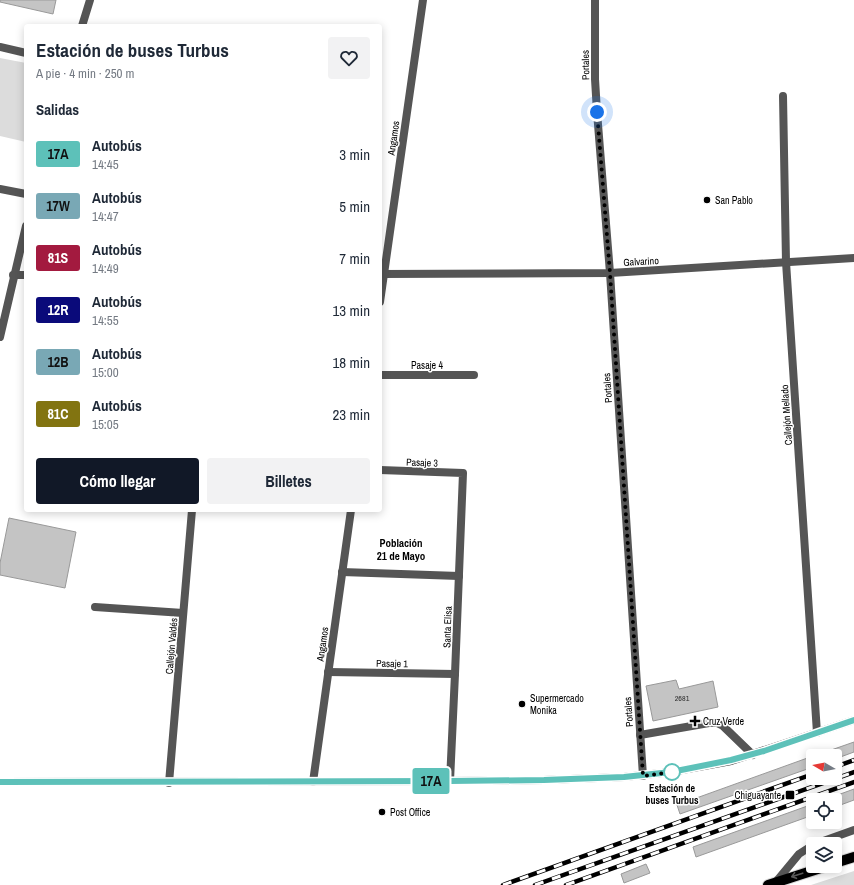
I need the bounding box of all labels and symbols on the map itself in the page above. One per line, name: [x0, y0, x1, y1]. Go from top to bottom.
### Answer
street label: Portales: [579, 50, 592, 80]
your location: [587, 102, 607, 122]
street label: Angamos: [385, 120, 402, 157]
place label: San Pablo: [715, 194, 753, 207]
marker: San Pablo: [702, 195, 712, 205]
street label: Galvarino: [623, 254, 660, 269]
street label: Pasaje 4: [411, 359, 443, 372]
street label: Portales: [600, 373, 615, 403]
street label: Callejón Mellado: [778, 384, 795, 446]
street label: Pasaje 3: [406, 455, 439, 470]
district label: Población 21 de Mayo: [377, 536, 426, 563]
street label: Santa Elisa: [440, 605, 455, 648]
street label: Callejón Valdés: [163, 617, 180, 675]
street label: Angamos: [314, 626, 331, 663]
street label: Pasaje 1: [376, 657, 408, 670]
place label: Supermercado Monika: [530, 692, 584, 717]
house number: 2681: [675, 693, 690, 703]
street label: Portales: [621, 697, 636, 727]
marker: Supermercado Monika: [517, 699, 527, 709]
place label: Cruz Verde: [703, 715, 744, 728]
marker: Cruz Verde: [690, 716, 700, 726]
north arrow: [806, 749, 842, 785]
marker: Estación de buses Turbus: [663, 763, 681, 781]
line badge: 17A: [408, 768, 454, 794]
place label: Estación de buses Turbus: [645, 782, 699, 807]
place label: Chiguayante: [735, 789, 781, 802]
marker: Chiguayante: [784, 789, 796, 801]
place label: Post Office: [390, 806, 431, 819]
marker: Post Office: [377, 807, 387, 817]
one-way arrow: [792, 872, 804, 880]

